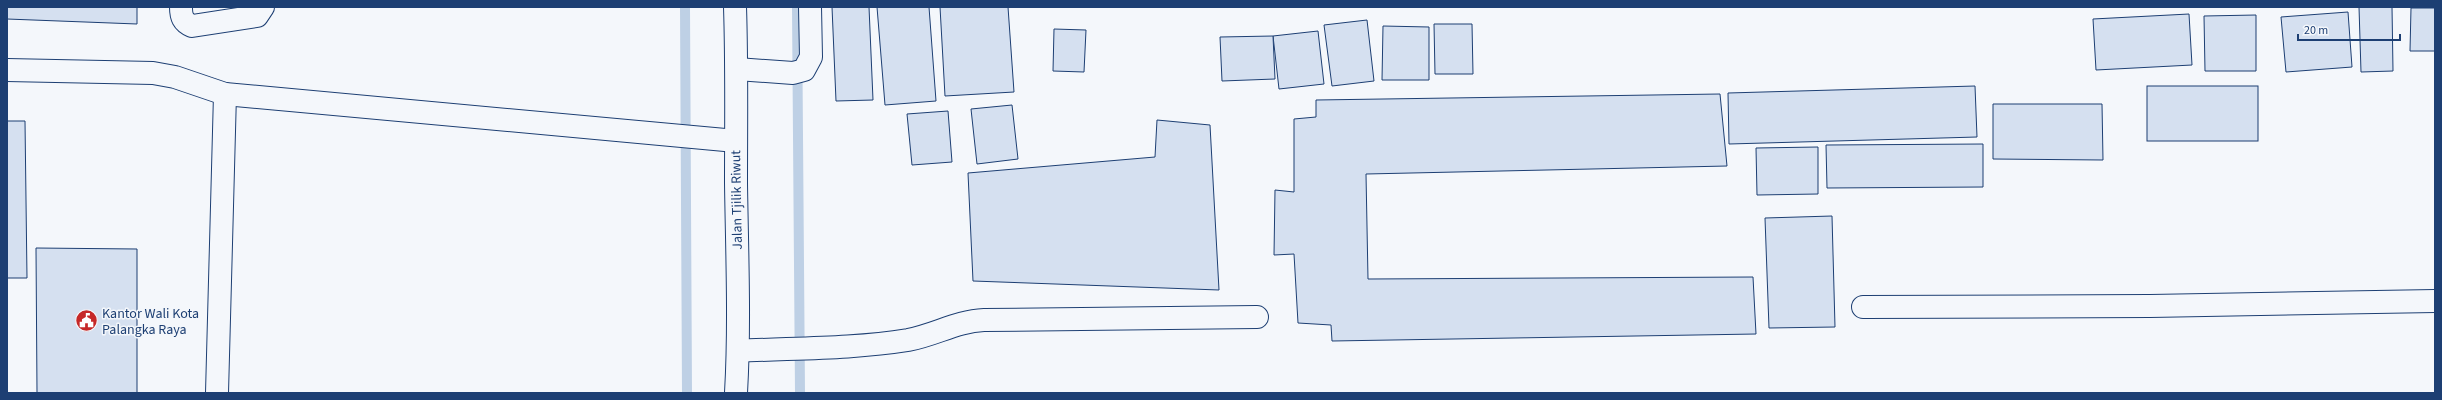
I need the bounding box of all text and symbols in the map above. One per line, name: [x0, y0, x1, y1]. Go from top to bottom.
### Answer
scale bar: [2298, 16, 2400, 42]
text: 20 m: [2304, 22, 2328, 39]
street label: Jalan Tjilik Riwut: [726, 150, 748, 250]
place label: Kantor Wali Kota Palangka Raya: [102, 304, 199, 340]
public building icon: Kantor Wali Kota Palangka Raya: [74, 308, 100, 334]

